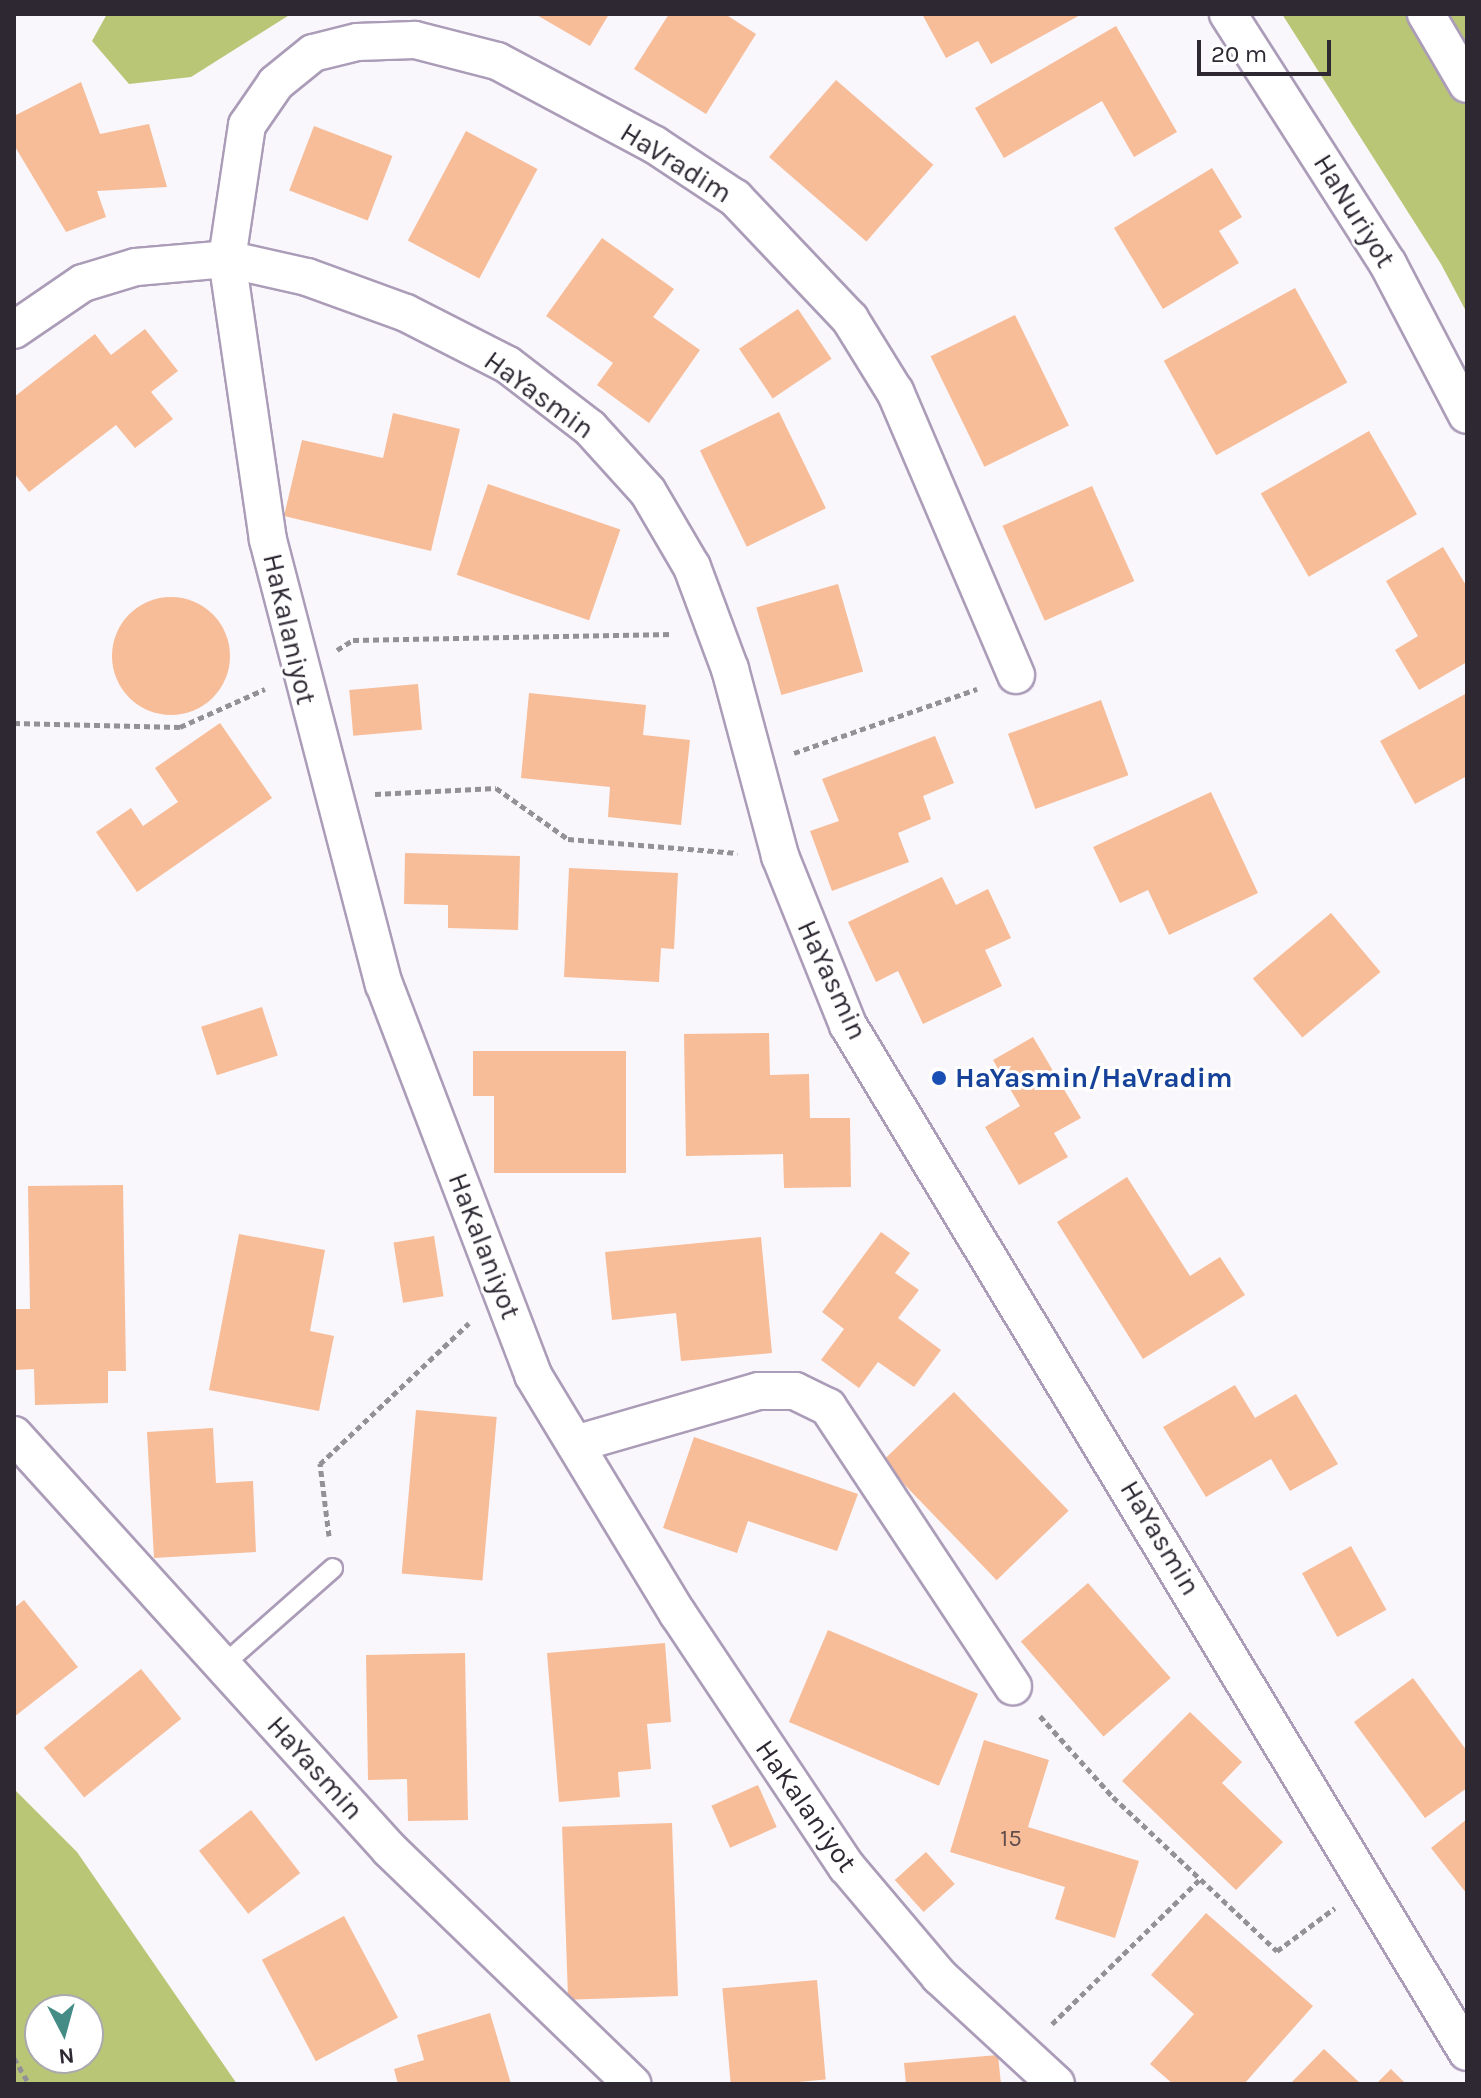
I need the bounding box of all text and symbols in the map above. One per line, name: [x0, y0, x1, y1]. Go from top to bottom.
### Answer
scale bar: [1201, 24, 1335, 74]
text: 20 m: [1211, 40, 1267, 68]
street label: HaVradim: [614, 116, 738, 210]
street label: HaNuriyot: [1306, 148, 1402, 274]
street label: HaYasmin: [477, 344, 601, 446]
street label: HaKalaniyot: [255, 550, 323, 708]
street label: HaYasmin: [790, 915, 874, 1045]
place label: HaYasmin/HaVradim: [955, 1061, 1233, 1095]
marker: HaYasmin/HaVradim: [930, 1069, 948, 1087]
street label: HaKalaniyot: [441, 1168, 527, 1324]
street label: HaYasmin: [1113, 1475, 1207, 1601]
street label: HaYasmin: [260, 1709, 370, 1827]
street label: HaKalaniyot: [748, 1733, 864, 1879]
house number: 15: [1000, 1825, 1022, 1853]
north arrow: [24, 1994, 104, 2074]
text: N: [57, 2042, 76, 2070]

